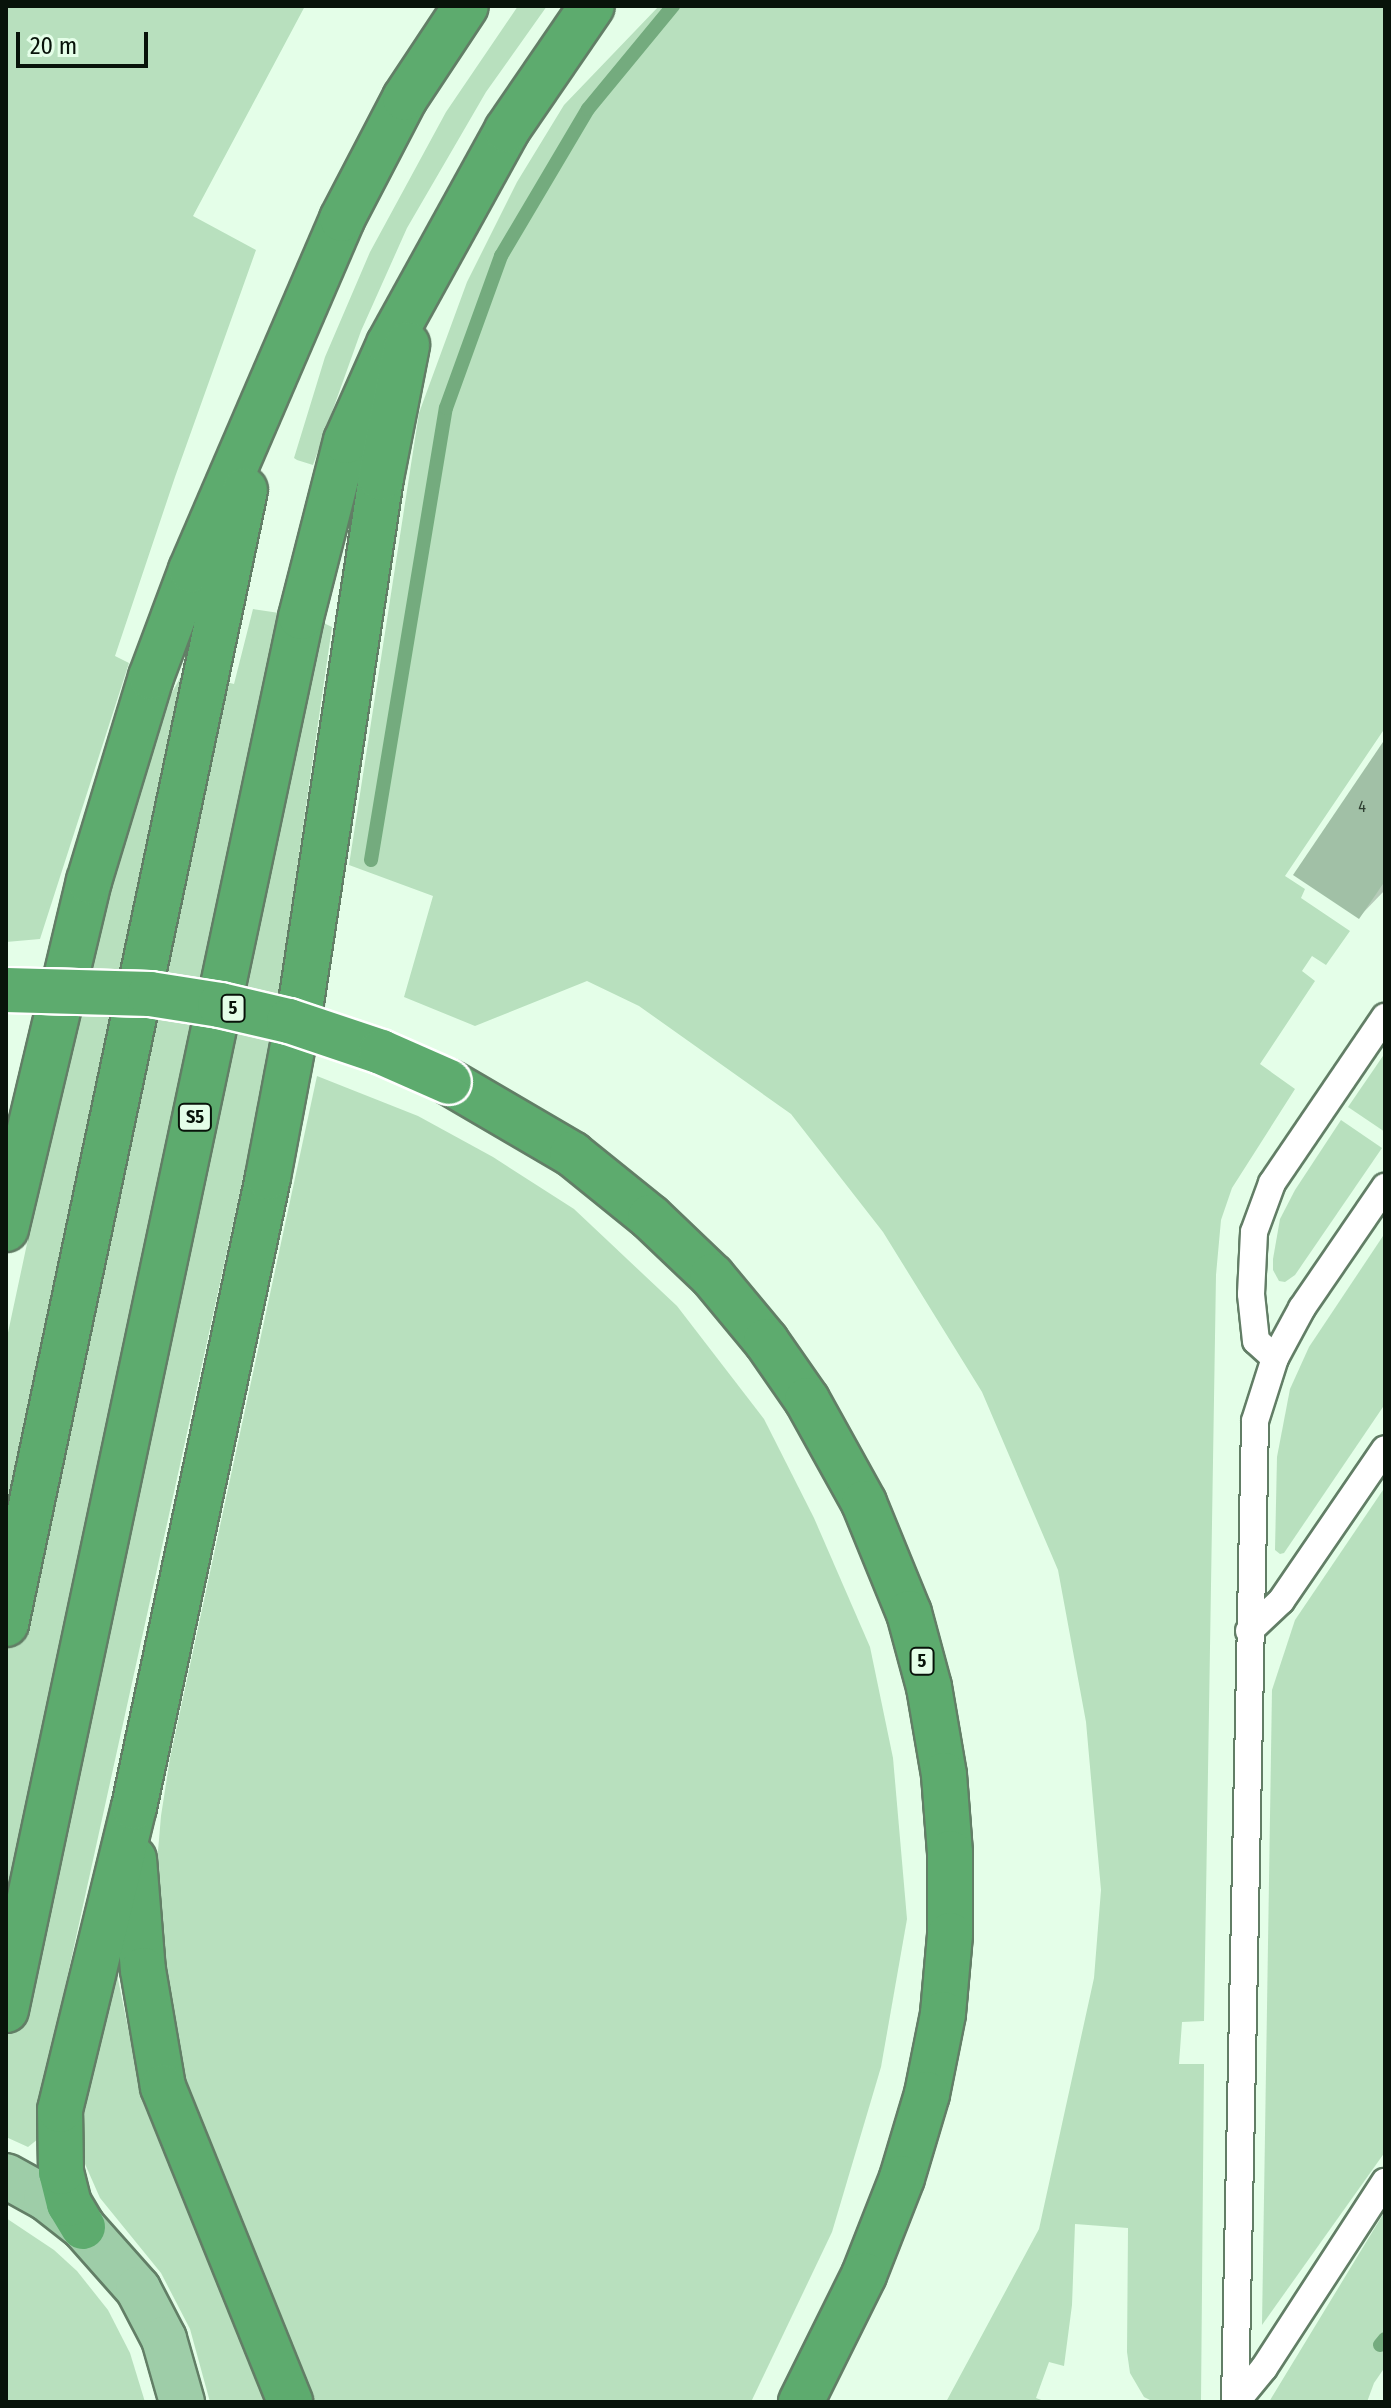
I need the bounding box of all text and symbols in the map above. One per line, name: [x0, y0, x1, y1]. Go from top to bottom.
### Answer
scale bar: [20, 16, 152, 66]
text: 20 m: [30, 32, 77, 60]
house number: 4: [1358, 797, 1366, 817]
road number: 5: [219, 994, 247, 1022]
road number: S5: [177, 1103, 213, 1131]
road number: 5: [908, 1647, 936, 1675]

